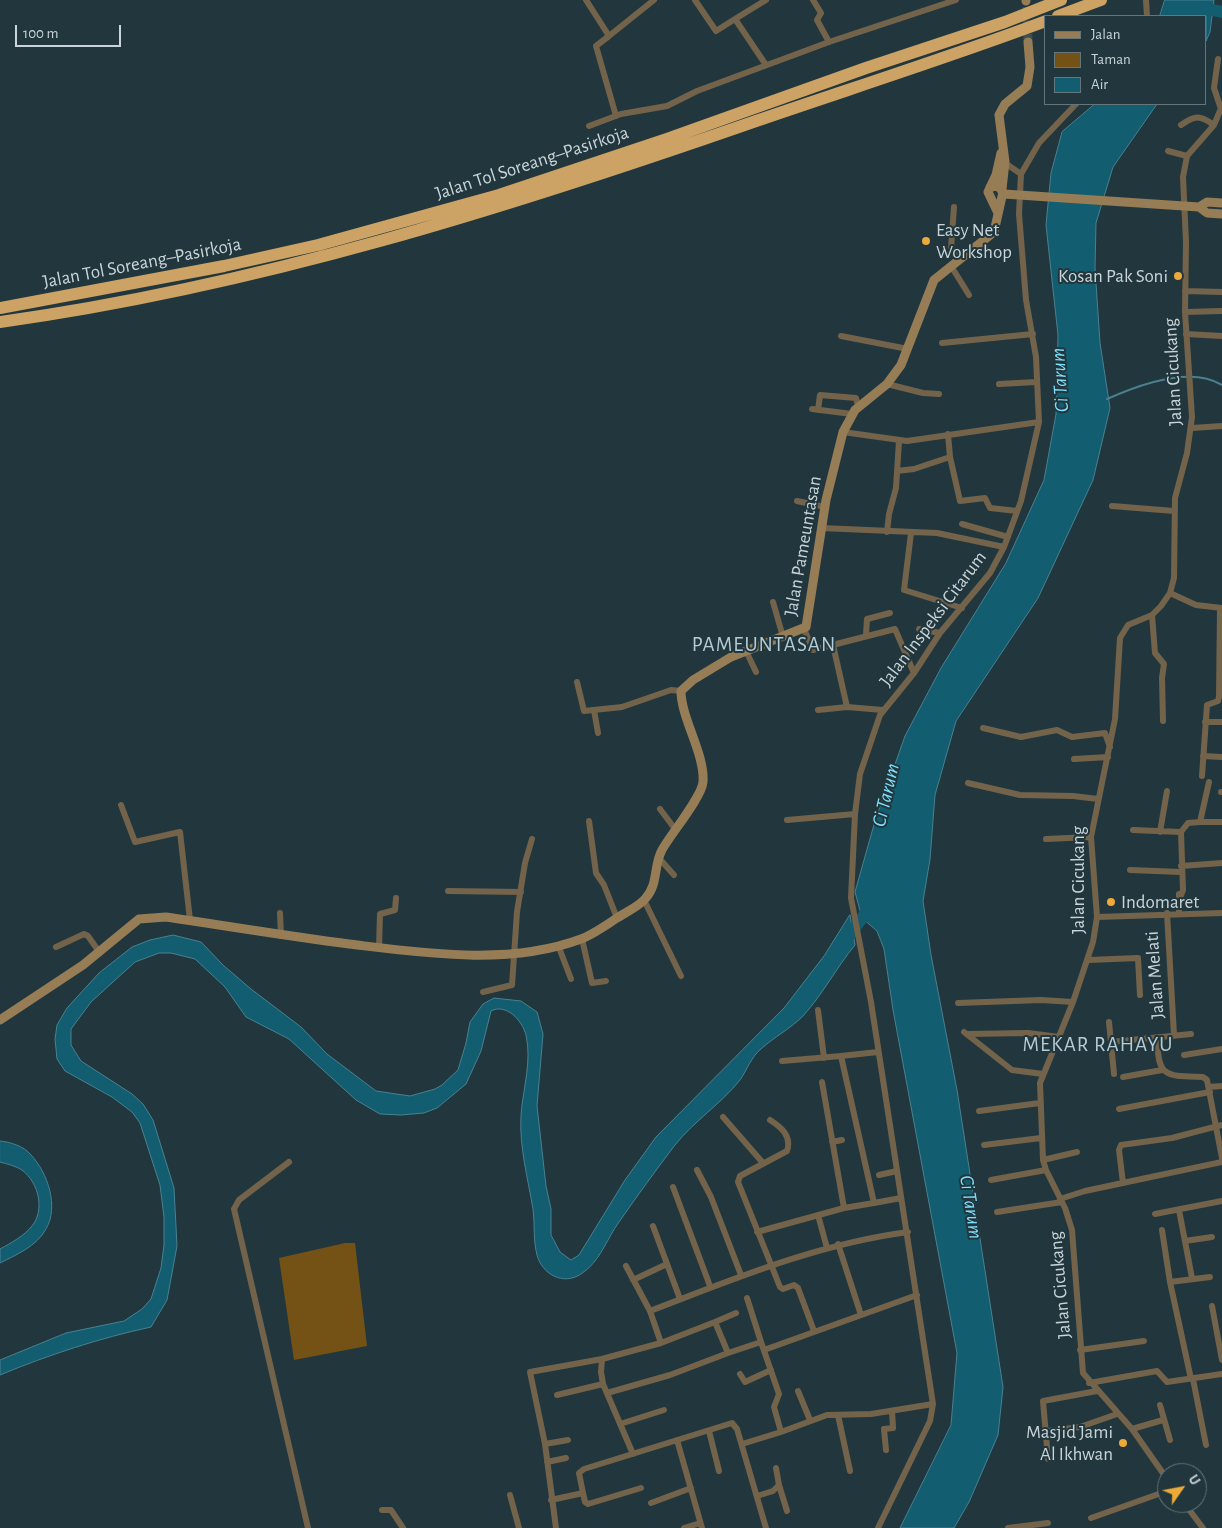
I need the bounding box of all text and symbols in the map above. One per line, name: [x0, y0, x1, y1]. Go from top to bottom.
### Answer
scale bar: [18, 15, 124, 47]
legend: [1044, 15, 1207, 105]
text: 100 m: [23, 26, 58, 41]
text: Jalan: [1091, 27, 1121, 42]
text: Taman: [1091, 52, 1131, 67]
text: Air: [1091, 77, 1108, 92]
street label: Jalan Tol Soreang–Pasirkoja: [432, 121, 632, 205]
place label: Easy Net Workshop: [936, 219, 1012, 263]
street label: Jalan Tol Soreang–Pasirkoja: [41, 233, 243, 293]
marker: Easy Net Workshop: [920, 235, 932, 247]
place label: Kosan Pak Soni: [1058, 265, 1168, 287]
marker: Kosan Pak Soni: [1172, 270, 1184, 282]
street label: Jalan Cicukang: [1159, 318, 1187, 426]
water label: Ci Tarum: [1046, 347, 1074, 413]
street label: Jalan Pameuntasan: [779, 474, 827, 618]
street label: Jalan Inspeksi Citarum: [875, 547, 991, 691]
district label: PAMEUNTASAN: [690, 632, 838, 658]
water label: Ci Tarum: [867, 761, 905, 829]
street label: Jalan Cicukang: [1067, 826, 1089, 934]
place label: Indomaret: [1121, 891, 1199, 913]
marker: Indomaret: [1105, 896, 1117, 908]
street label: Jalan Melati: [1141, 930, 1169, 1020]
district label: MEKAR RAHAYU: [1021, 1032, 1175, 1058]
water label: Ci Tarum: [954, 1173, 988, 1241]
street label: Jalan Cicukang: [1044, 1230, 1076, 1340]
place label: Masjid Jami Al Ikhwan: [1026, 1421, 1113, 1465]
marker: Masjid Jami Al Ikhwan: [1117, 1437, 1129, 1449]
north arrow: [1157, 1463, 1207, 1513]
text: U: [1185, 1473, 1202, 1488]

